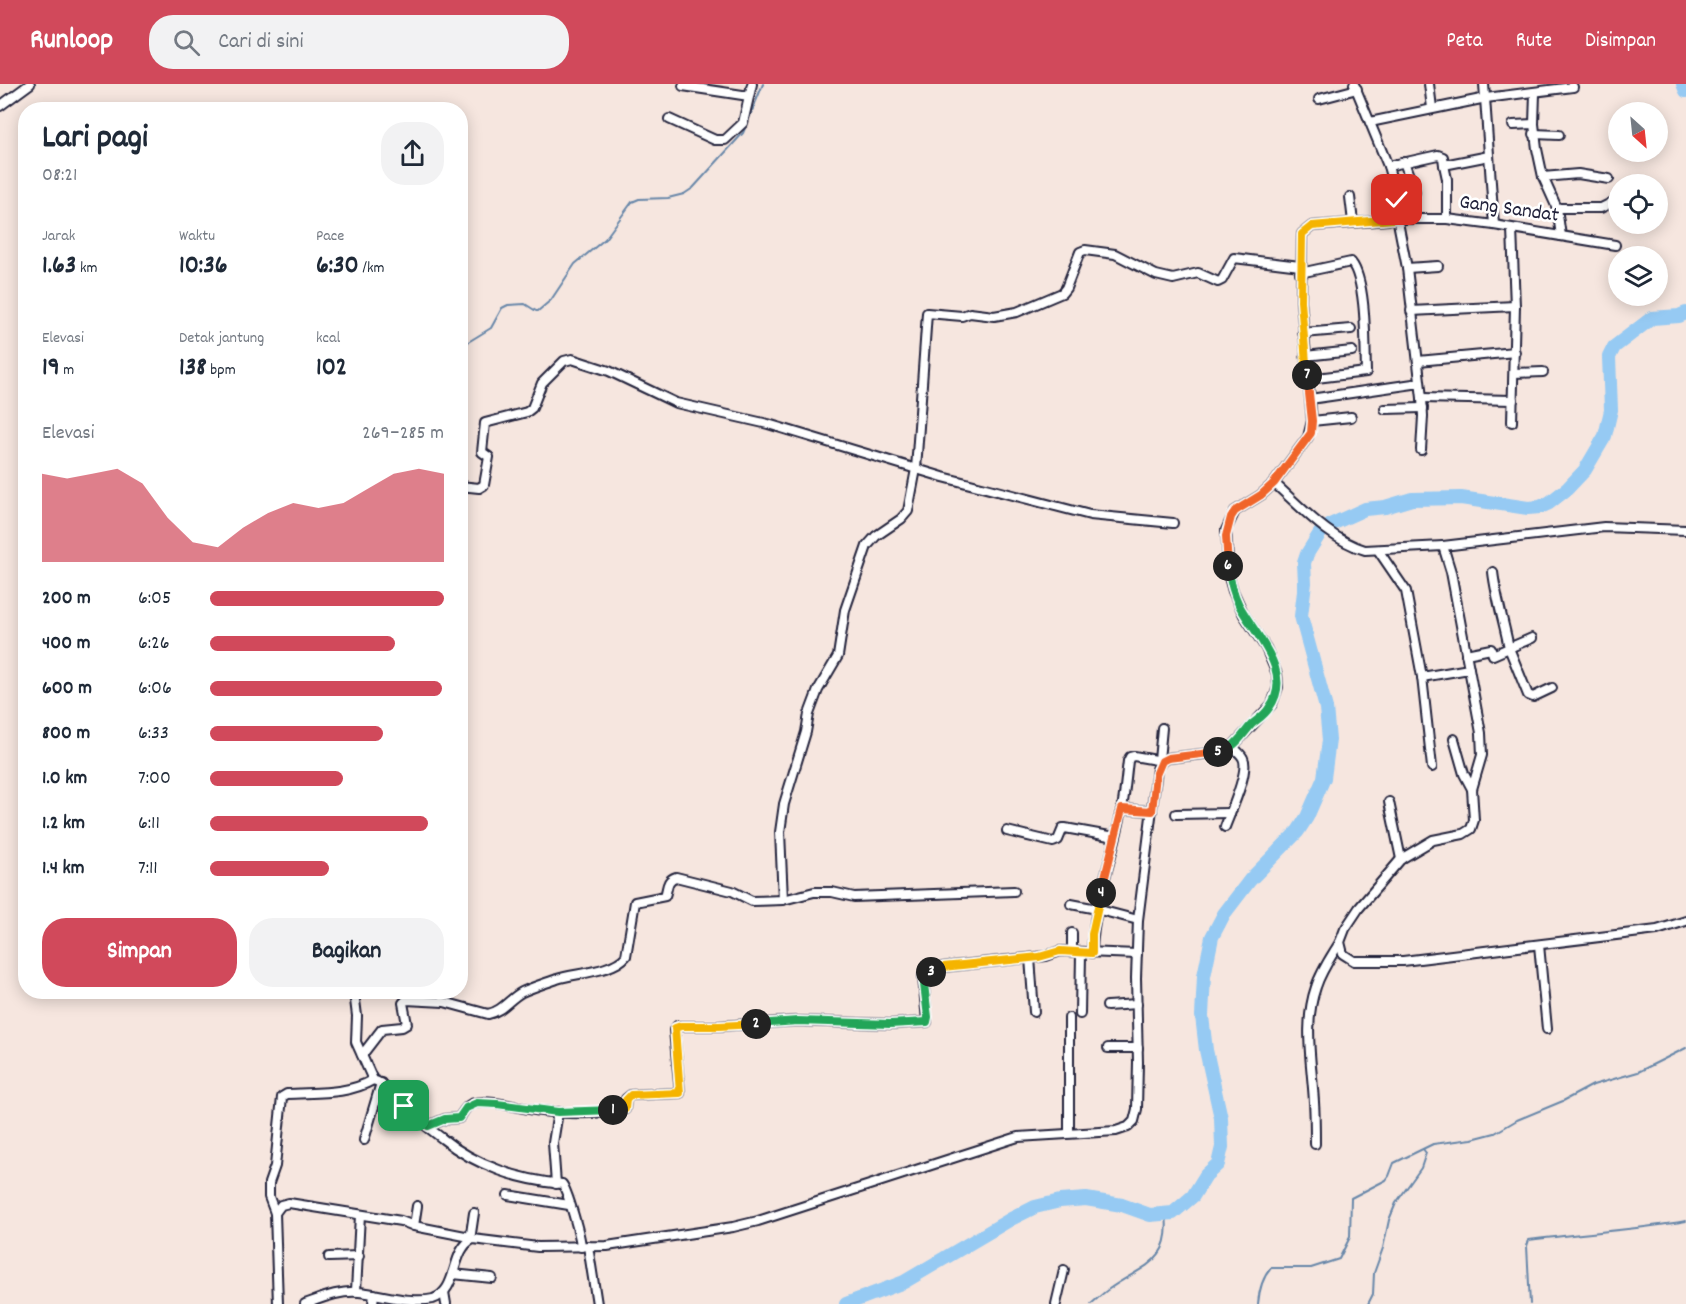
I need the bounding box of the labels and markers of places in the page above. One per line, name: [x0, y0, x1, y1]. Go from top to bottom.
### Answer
pin: [1371, 174, 1422, 225]
pin: 7: [1292, 360, 1322, 390]
pin: 6: [1213, 551, 1243, 581]
pin: 5: [1203, 737, 1233, 767]
pin: 4: [1086, 878, 1116, 908]
pin: 3: [916, 957, 946, 987]
pin: 2: [741, 1009, 771, 1039]
pin: [378, 1080, 429, 1131]
pin: 1: [598, 1095, 628, 1125]

